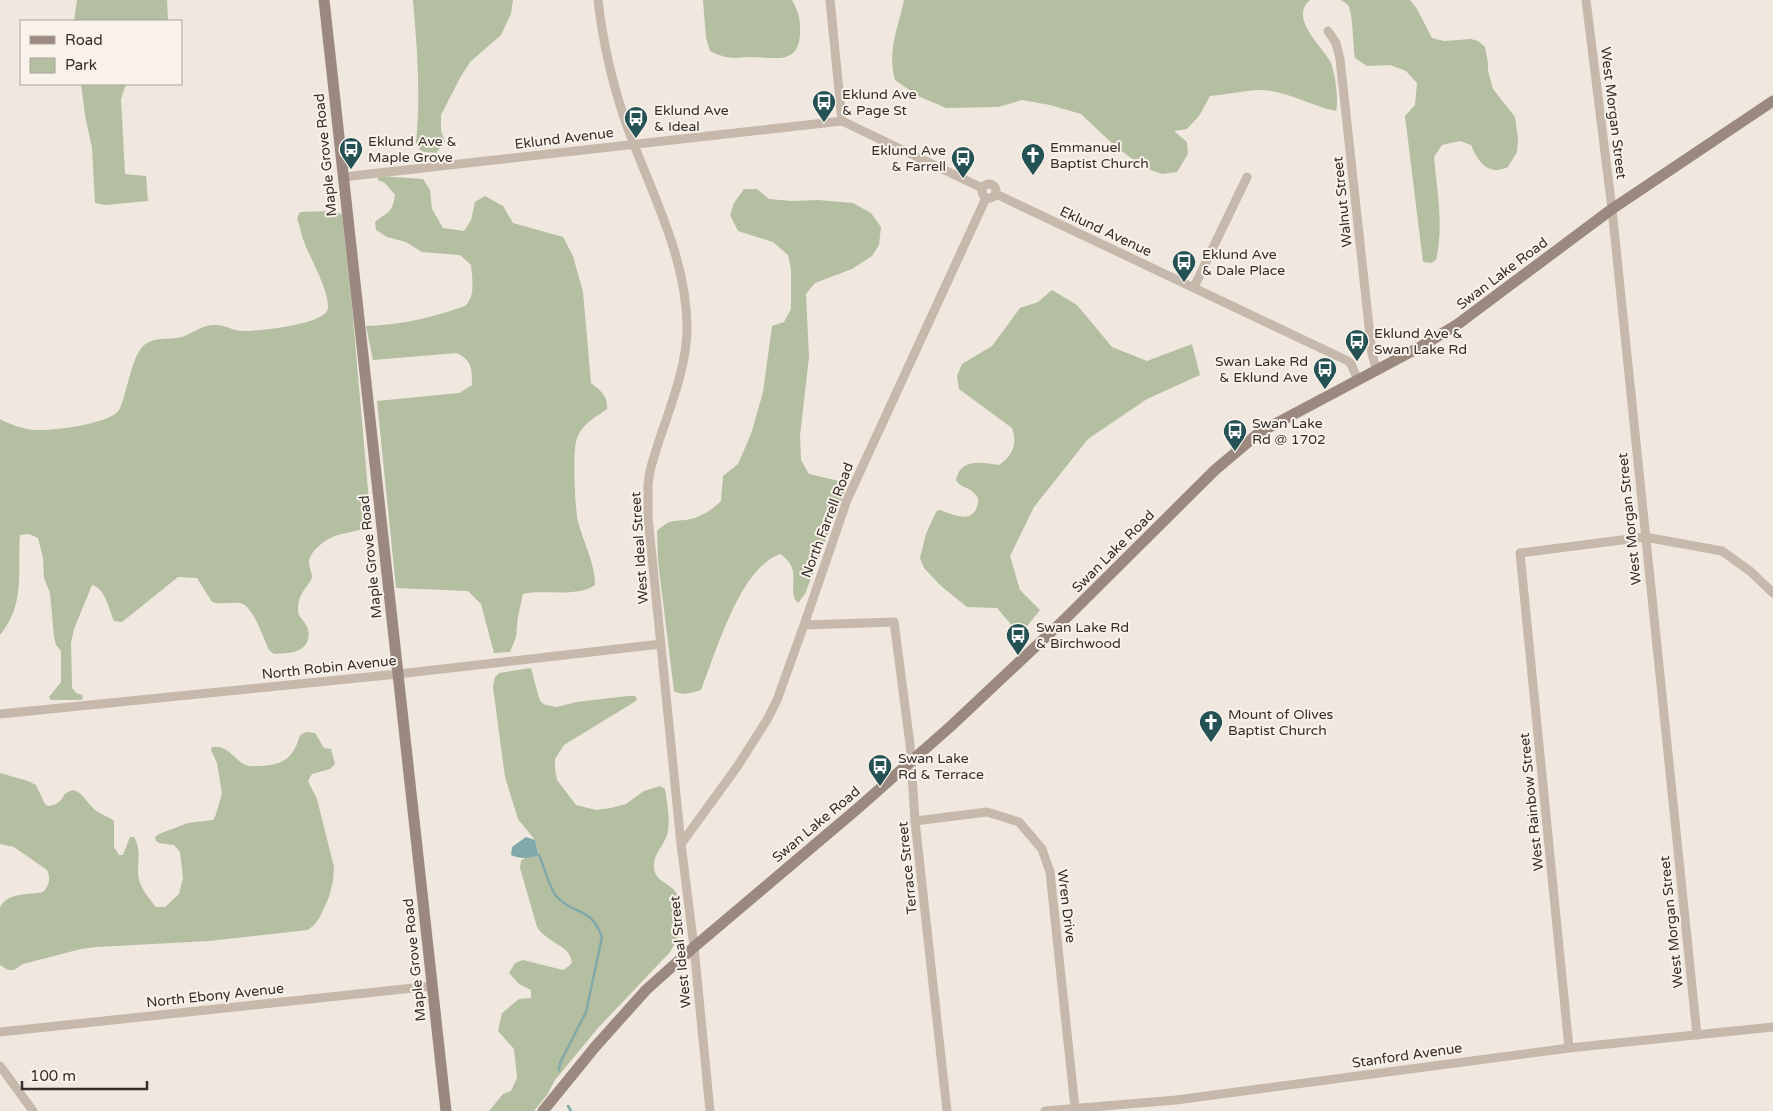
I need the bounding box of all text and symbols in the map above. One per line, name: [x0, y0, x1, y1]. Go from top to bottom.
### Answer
legend: [20, 20, 182, 85]
text: Road: [65, 31, 103, 49]
street label: West Morgan Street: [1597, 46, 1630, 181]
text: Park: [65, 56, 97, 74]
place label: Eklund Ave & Page St: [842, 86, 917, 119]
bus stop icon: Eklund Ave & Page St: [811, 89, 837, 123]
street label: Maple Grove Road: [311, 93, 340, 217]
place label: Eklund Ave & Ideal: [654, 102, 729, 135]
bus stop icon: Eklund Ave & Ideal: [623, 105, 649, 139]
street label: Eklund Avenue: [514, 124, 615, 153]
place label: Eklund Ave & Maple Grove: [368, 133, 457, 166]
bus stop icon: Eklund Ave & Maple Grove: [338, 136, 364, 170]
place label: Emmanuel Baptist Church: [1050, 139, 1149, 172]
place label: Eklund Ave & Farrell: [871, 142, 946, 175]
church icon: Emmanuel Baptist Church: [1020, 142, 1046, 176]
bus stop icon: Eklund Ave & Farrell: [950, 145, 976, 179]
street label: Walnut Street: [1329, 155, 1356, 248]
street label: Eklund Avenue: [1057, 203, 1155, 260]
street label: Swan Lake Road: [1453, 234, 1551, 313]
place label: Eklund Ave & Dale Place: [1202, 246, 1285, 279]
bus stop icon: Eklund Ave & Dale Place: [1171, 249, 1197, 283]
place label: Eklund Ave & Swan Lake Rd: [1374, 325, 1467, 358]
bus stop icon: Eklund Ave & Swan Lake Rd: [1344, 328, 1370, 362]
place label: Swan Lake Rd & Eklund Ave: [1215, 353, 1308, 386]
bus stop icon: Swan Lake Rd & Eklund Ave: [1312, 356, 1338, 390]
place label: Swan Lake Rd @ 1702: [1252, 415, 1326, 448]
bus stop icon: Swan Lake Rd @ 1702: [1222, 418, 1248, 452]
street label: West Morgan Street: [1614, 451, 1645, 586]
street label: North Farrell Road: [798, 460, 857, 580]
street label: West Ideal Street: [627, 491, 652, 605]
street label: Maple Grove Road: [356, 495, 385, 619]
street label: Swan Lake Road: [1069, 507, 1158, 596]
place label: Swan Lake Rd & Birchwood: [1036, 619, 1129, 652]
bus stop icon: Swan Lake Rd & Birchwood: [1005, 622, 1031, 656]
street label: North Robin Avenue: [261, 652, 397, 683]
place label: Mount of Olives Baptist Church: [1228, 706, 1334, 739]
church icon: Mount of Olives Baptist Church: [1198, 709, 1224, 743]
street label: West Rainbow Street: [1516, 731, 1547, 872]
place label: Swan Lake Rd & Terrace: [898, 750, 984, 783]
bus stop icon: Swan Lake Rd & Terrace: [867, 753, 893, 787]
street label: Swan Lake Road: [769, 783, 864, 866]
street label: Terrace Street: [894, 820, 921, 915]
street label: West Morgan Street: [1656, 854, 1687, 989]
street label: Wren Drive: [1054, 868, 1079, 944]
street label: West Ideal Street: [666, 894, 695, 1009]
street label: Maple Grove Road: [400, 898, 429, 1022]
street label: North Ebony Avenue: [145, 980, 285, 1011]
street label: Stanford Avenue: [1351, 1039, 1463, 1072]
scale bar: [22, 1058, 148, 1090]
text: 100 m: [30, 1067, 76, 1085]

